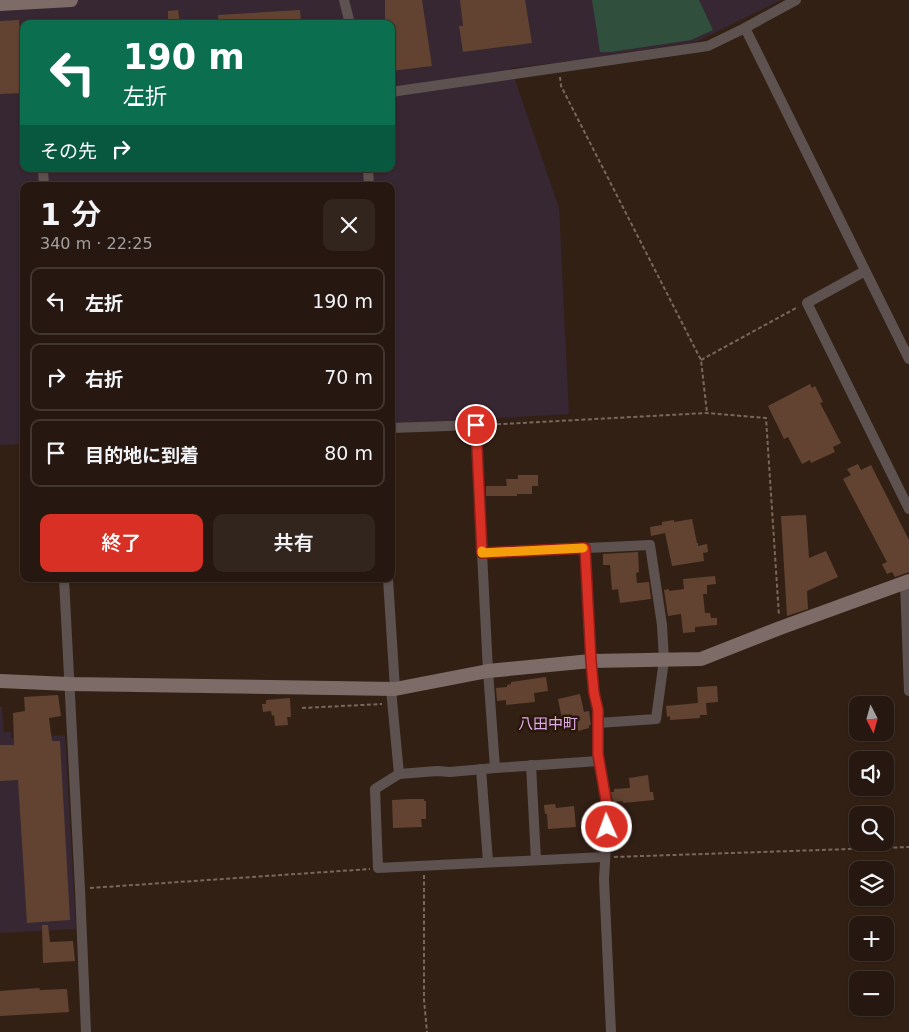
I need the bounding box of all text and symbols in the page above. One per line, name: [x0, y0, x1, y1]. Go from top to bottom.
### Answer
text: 190 m: [123, 37, 245, 77]
icon: left: [40, 40, 105, 105]
text: 左折: [123, 84, 167, 109]
icon: right: [107, 135, 135, 163]
text: その先: [40, 140, 97, 162]
text: 1 分: [40, 197, 101, 232]
button: close: [323, 199, 375, 251]
text: 340 m · 22:25: [40, 234, 153, 253]
icon: left: [42, 287, 70, 315]
text: 190 m: [312, 290, 373, 312]
text: 左折: [85, 292, 123, 314]
icon: right: [42, 363, 70, 391]
text: 70 m: [324, 366, 373, 388]
text: 右折: [85, 368, 123, 390]
pin: [455, 404, 497, 446]
icon: arrive: [462, 411, 490, 439]
icon: arrive: [42, 439, 70, 467]
text: 80 m: [324, 442, 373, 464]
text: 目的地に到着: [85, 444, 199, 466]
button: 終了: [40, 514, 203, 572]
button: 共有: [213, 514, 375, 572]
north arrow: [849, 696, 894, 741]
map controls: [849, 696, 894, 1016]
district label: 八田中町: [518, 715, 578, 733]
button: sound: [849, 751, 894, 796]
position arrow: [580, 800, 632, 852]
button: search: [849, 806, 894, 851]
button: layers: [849, 861, 894, 906]
button: +: [849, 916, 894, 961]
button: −: [849, 971, 894, 1016]

